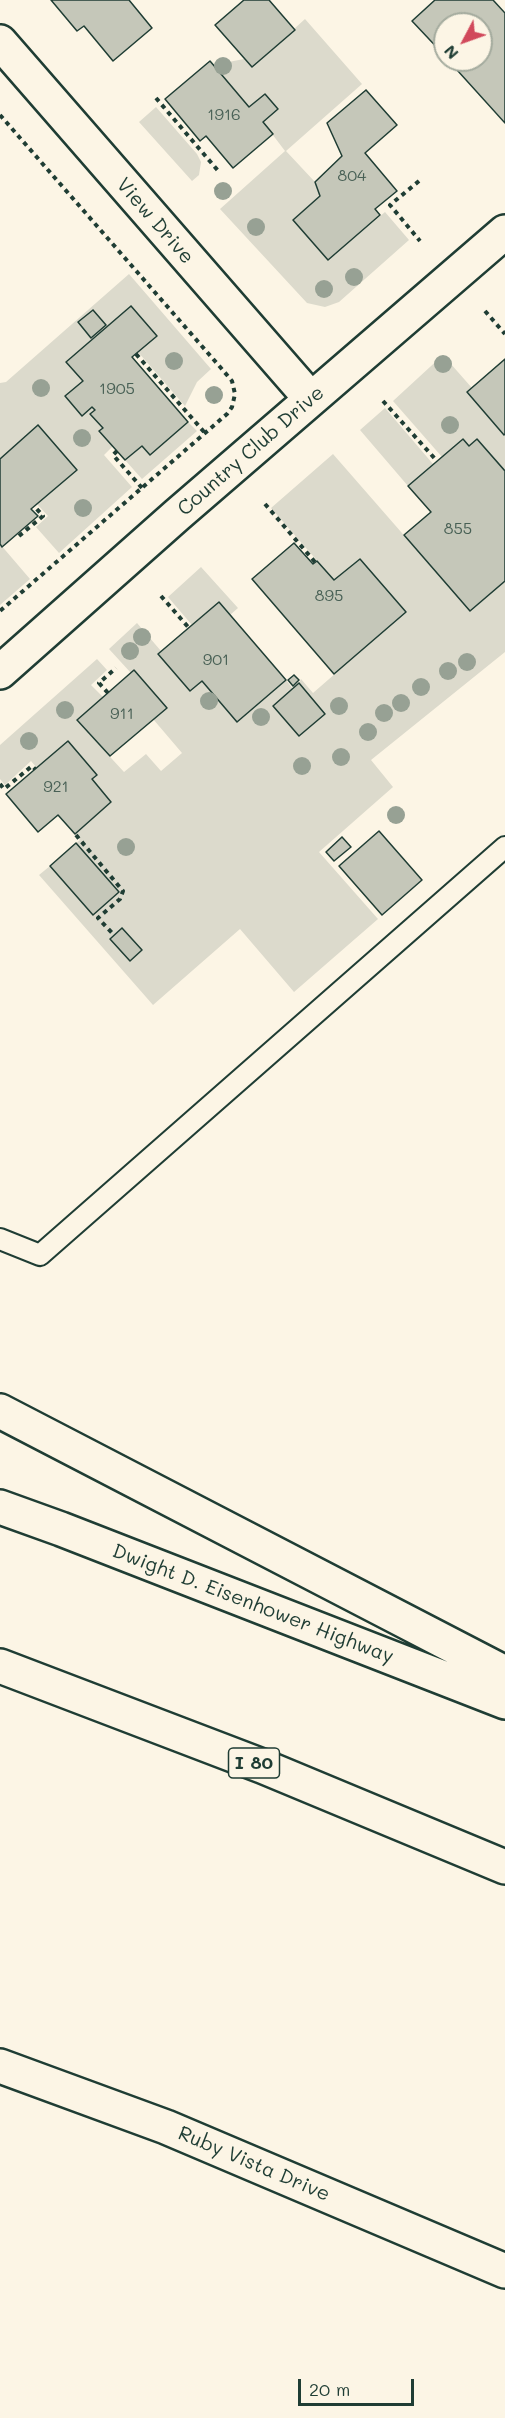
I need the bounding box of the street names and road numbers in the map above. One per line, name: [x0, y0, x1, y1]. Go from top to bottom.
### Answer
street label: View Drive: [111, 173, 199, 269]
street label: Country Club Drive: [173, 381, 329, 521]
street label: Dwight D. Eisenhower Highway: [109, 1539, 397, 1669]
road number: I 80: [228, 1748, 280, 1778]
street label: Ruby Vista Drive: [174, 2121, 334, 2207]

